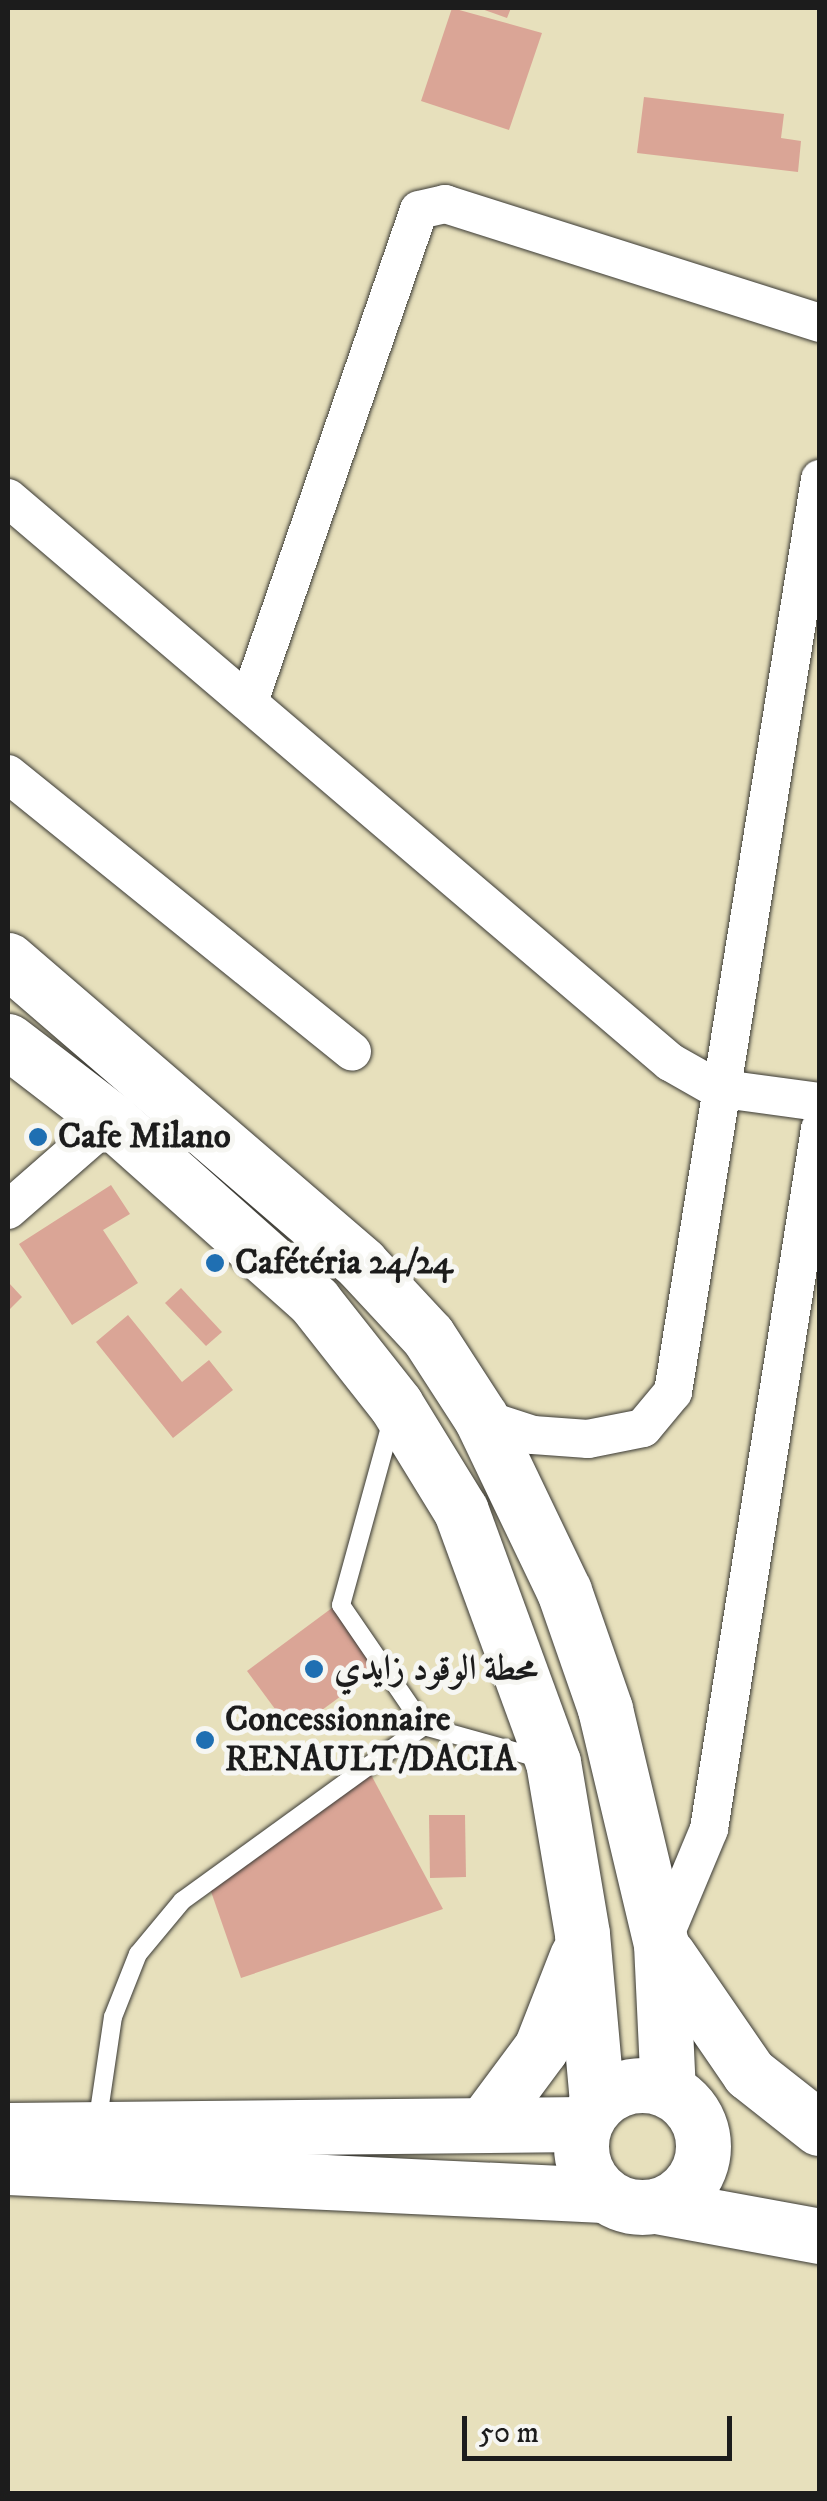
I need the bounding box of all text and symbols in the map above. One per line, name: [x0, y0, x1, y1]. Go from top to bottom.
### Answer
place label: Cafe Milano: [58, 1116, 231, 1158]
marker: Cafe Milano: [27, 1126, 49, 1148]
place label: Cafétéria 24/24: [235, 1242, 453, 1284]
marker: Cafétéria 24/24: [204, 1252, 226, 1274]
place label: محطة الوقود زايدي: [334, 1648, 538, 1690]
marker: محطة الوقود زايدي: [303, 1658, 325, 1680]
place label: Concessionnaire RENAULT/DACIA: [225, 1699, 516, 1781]
marker: Concessionnaire RENAULT/DACIA: [194, 1729, 216, 1751]
scale bar: [467, 2396, 737, 2458]
text: 50 m: [479, 2415, 539, 2452]

